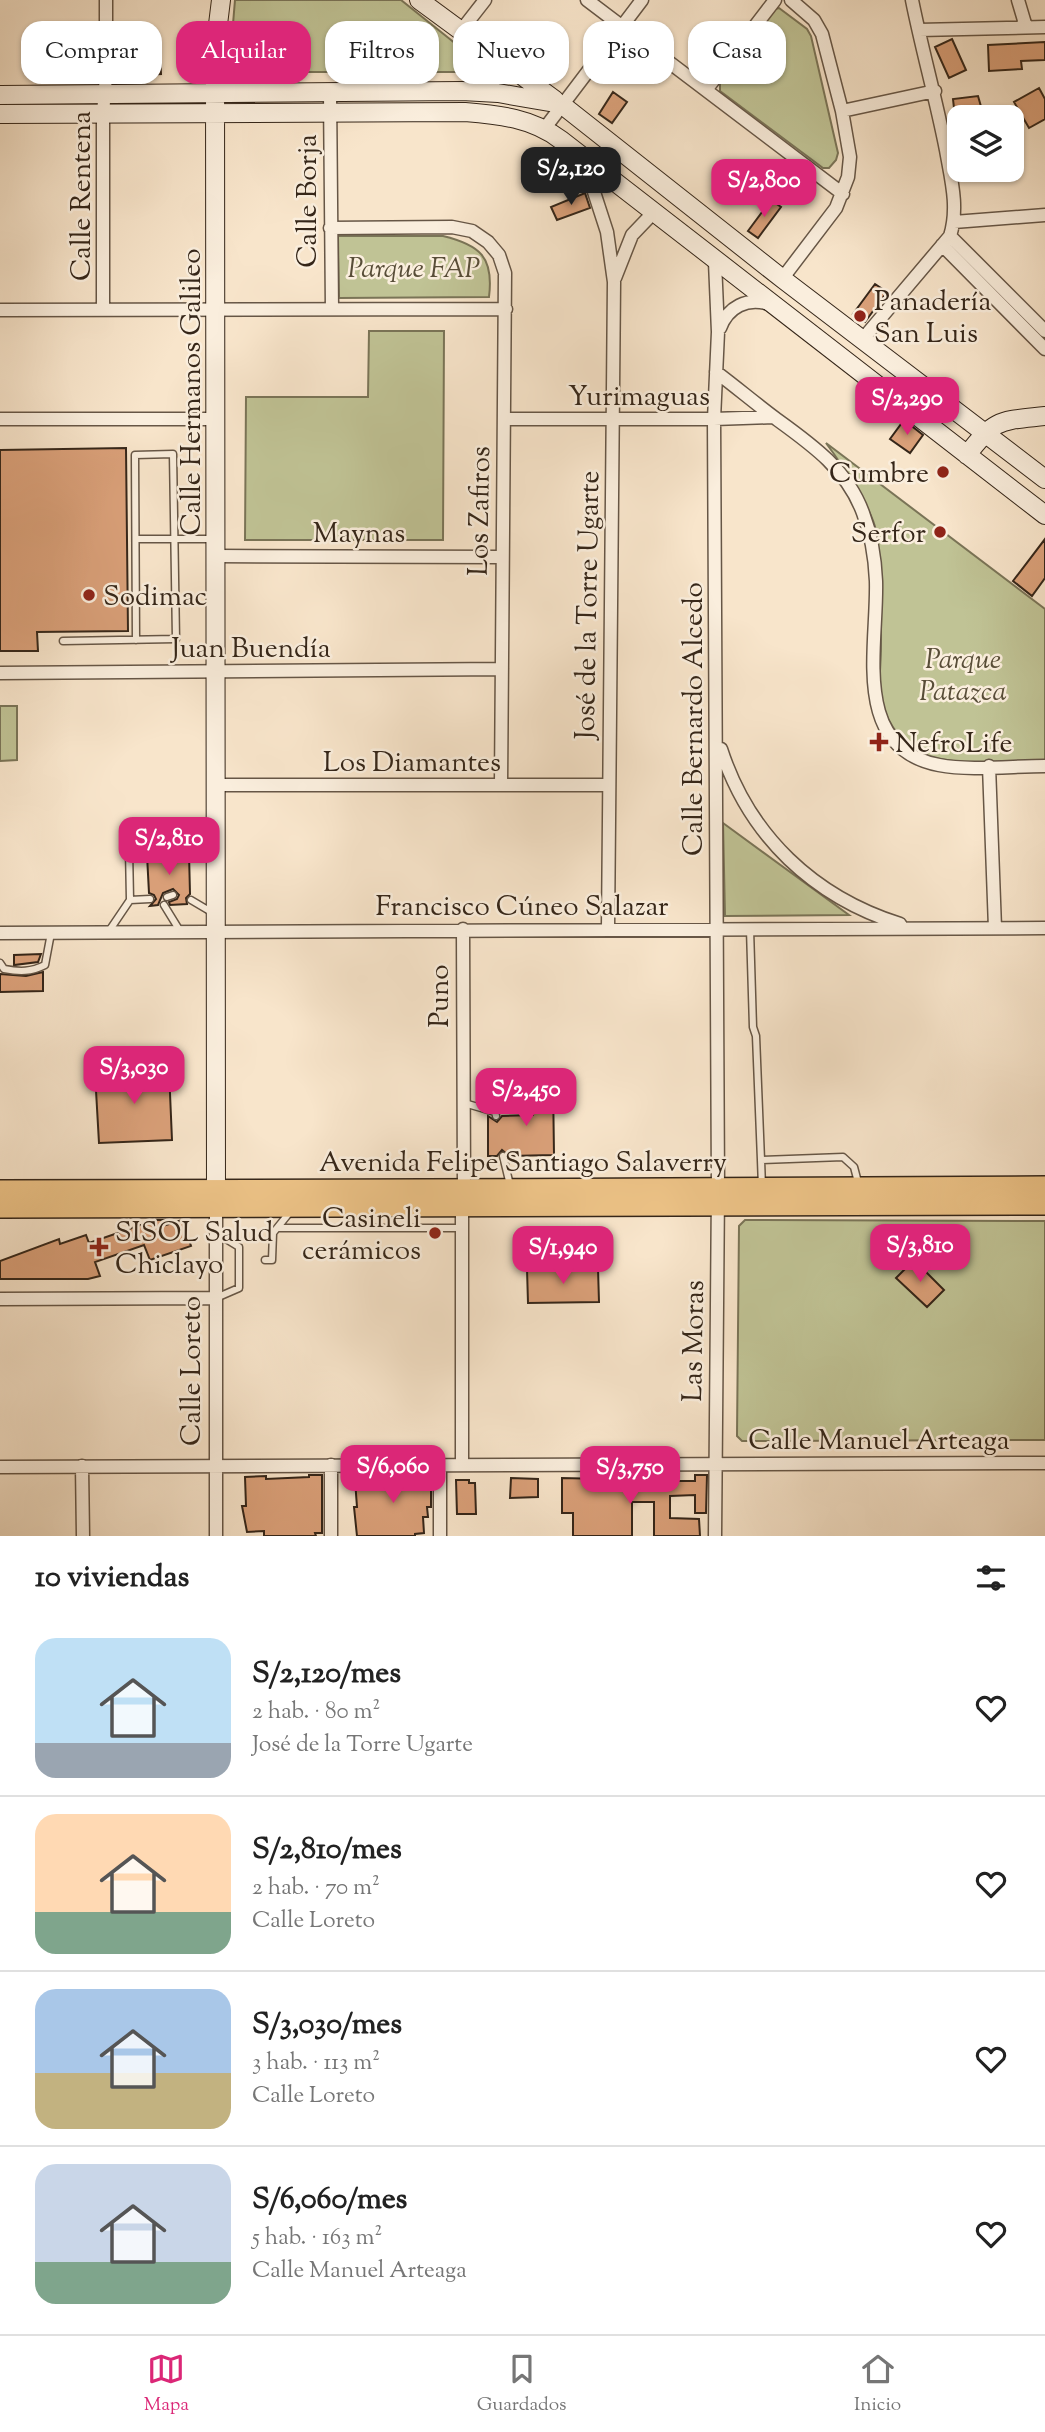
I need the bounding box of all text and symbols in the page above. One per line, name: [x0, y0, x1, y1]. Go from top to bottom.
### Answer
chip: Comprar: [21, 21, 162, 84]
chip: Alquilar: [176, 21, 311, 84]
chip: Filtros: [325, 21, 439, 84]
chip: Nuevo: [453, 21, 569, 84]
chip: Piso: [583, 21, 674, 84]
chip: Casa: [688, 21, 786, 84]
map controls: [947, 105, 1024, 182]
button: layers: [947, 105, 1024, 182]
street label: Calle Rentena: [63, 111, 103, 281]
street label: Calle Borja: [289, 134, 329, 268]
pin: S/2,120: [506, 148, 636, 207]
text: S/2,120: [537, 153, 605, 186]
pin: S/2,800: [699, 160, 829, 219]
text: S/2,800: [727, 165, 801, 198]
street label: Calle Hermanos Galileo: [173, 248, 213, 536]
park label: Parque FAP: [347, 250, 481, 290]
place label: Panadería San Luis: [874, 283, 991, 355]
marker: Panadería San Luis: [852, 308, 868, 324]
street label: Yurimaguas: [568, 378, 710, 418]
pin: S/2,290: [842, 378, 972, 437]
text: S/2,290: [871, 383, 943, 416]
street label: Los Zafiros: [460, 446, 502, 576]
place label: Cumbre: [829, 455, 929, 495]
marker: Cumbre: [935, 464, 951, 480]
street label: José de la Torre Ugarte: [567, 470, 611, 742]
street label: Maynas: [313, 515, 405, 555]
place label: Serfor: [851, 515, 926, 555]
marker: Serfor: [932, 524, 948, 540]
place label: Sodimac: [103, 578, 207, 618]
street label: Calle Bernardo Alcedo: [675, 582, 715, 856]
marker: Sodimac: [81, 587, 97, 603]
street label: Juan Buendía: [169, 630, 331, 670]
park label: Parque Patazca: [919, 641, 1007, 713]
place label: NefroLife: [895, 725, 1012, 765]
marker: NefroLife: [869, 732, 889, 752]
street label: Los Diamantes: [323, 744, 501, 784]
pin: S/2,810: [104, 818, 234, 877]
text: S/2,810: [135, 823, 203, 856]
street label: Francisco Cúneo Salazar: [375, 888, 669, 928]
street label: Puno: [421, 964, 461, 1028]
pin: S/3,030: [69, 1046, 199, 1106]
text: S/3,030: [99, 1052, 169, 1085]
pin: S/2,450: [461, 1068, 591, 1128]
text: S/2,450: [491, 1074, 561, 1107]
street label: Avenida Felipe Santiago Salaverry: [319, 1144, 727, 1184]
place label: Casineli cerámicos: [302, 1200, 421, 1272]
place label: SISOL Salud Chiclayo: [115, 1214, 274, 1286]
pin: S/3,810: [855, 1224, 985, 1284]
marker: Casineli cerámicos: [427, 1225, 443, 1241]
pin: S/1,940: [498, 1226, 628, 1286]
text: S/3,810: [886, 1230, 954, 1263]
text: S/1,940: [528, 1232, 598, 1265]
marker: SISOL Salud Chiclayo: [89, 1237, 109, 1257]
street label: Las Moras: [674, 1280, 716, 1402]
street label: Calle Loreto: [173, 1296, 213, 1446]
street label: Calle Manuel Arteaga: [748, 1422, 1010, 1462]
pin: S/6,060: [328, 1446, 458, 1505]
pin: S/3,750: [565, 1446, 695, 1506]
text: S/6,060: [356, 1451, 430, 1484]
text: S/3,750: [596, 1452, 664, 1485]
text: 10 viviendas: [35, 1557, 189, 1600]
icon: filters: [972, 1559, 1010, 1597]
text: S/2,120/mes: [252, 1653, 401, 1696]
icon: home: [91, 1666, 175, 1750]
icon: heart: [972, 1689, 1010, 1727]
text: 2 hab. · 80 m²: [252, 1696, 380, 1729]
text: José de la Torre Ugarte: [252, 1729, 473, 1762]
text: S/2,810/mes: [252, 1829, 402, 1872]
icon: home: [91, 1842, 175, 1926]
icon: heart: [972, 1865, 1010, 1903]
text: 2 hab. · 70 m²: [252, 1872, 380, 1905]
text: Calle Loreto: [252, 1905, 375, 1938]
text: S/3,030/mes: [252, 2004, 402, 2047]
icon: home: [91, 2017, 175, 2101]
icon: heart: [972, 2040, 1010, 2078]
text: 3 hab. · 113 m²: [252, 2047, 380, 2080]
text: Calle Loreto: [252, 2080, 375, 2113]
text: S/6,060/mes: [252, 2179, 407, 2222]
icon: home: [91, 2192, 175, 2276]
icon: heart: [972, 2215, 1010, 2253]
text: 5 hab. · 163 m²: [252, 2222, 382, 2255]
text: Calle Manuel Arteaga: [252, 2255, 467, 2288]
tab: Mapa: [144, 2350, 189, 2419]
tab: Guardados: [477, 2350, 567, 2419]
tab: Inicio: [854, 2350, 901, 2419]

